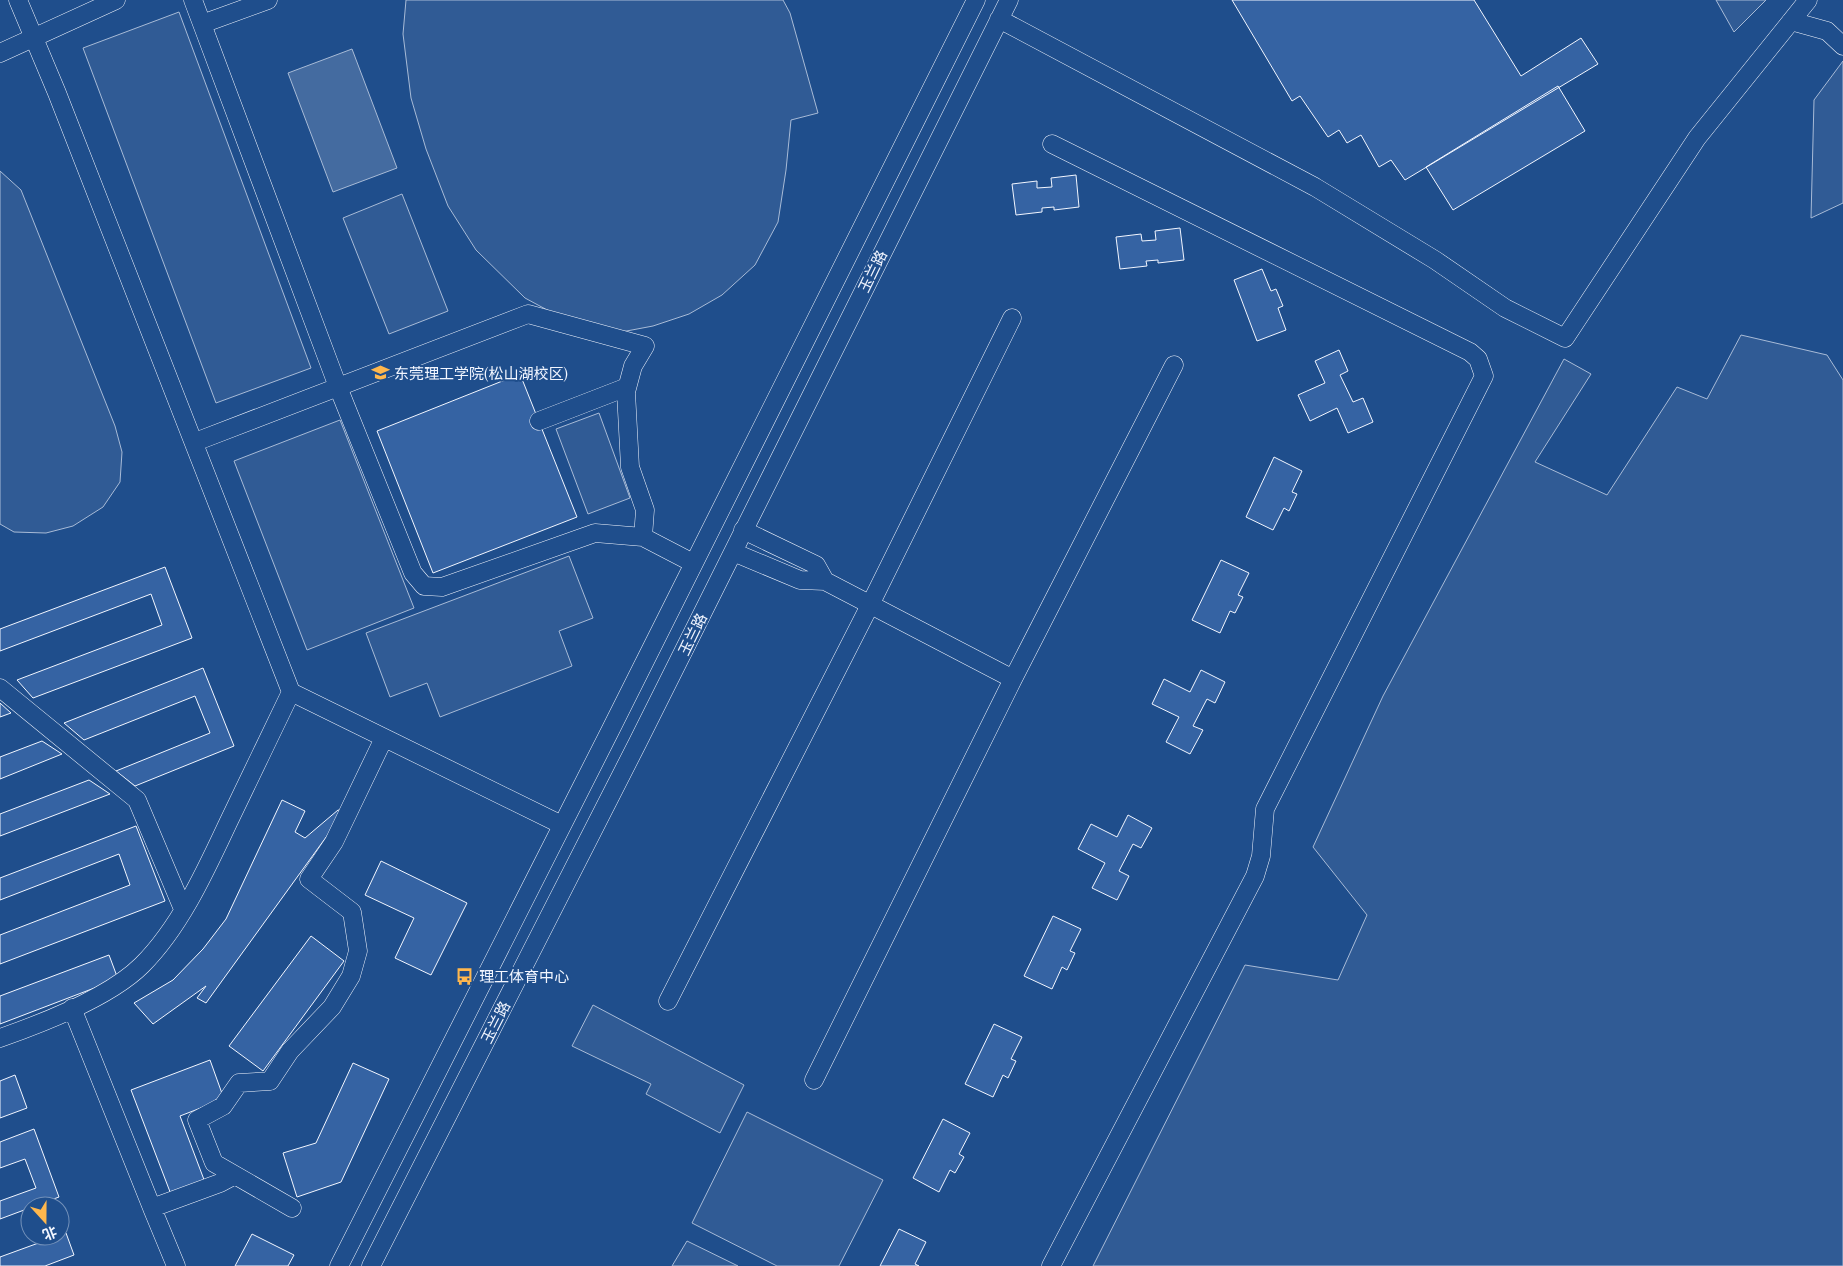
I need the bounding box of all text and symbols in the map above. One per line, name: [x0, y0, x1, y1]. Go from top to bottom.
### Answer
street label: 玉兰路: [853, 246, 891, 296]
school or university icon: 东莞理工学院(松山湖校区): [370, 363, 390, 383]
place label: 东莞理工学院(松山湖校区): [394, 363, 568, 383]
street label: 玉兰路: [673, 609, 711, 659]
bus stop icon: 理工体育中心: [455, 966, 475, 986]
place label: 理工体育中心: [479, 966, 569, 986]
street label: 玉兰路: [476, 997, 514, 1047]
north arrow: [20, 1196, 70, 1246]
text: 北: [40, 1222, 60, 1245]

